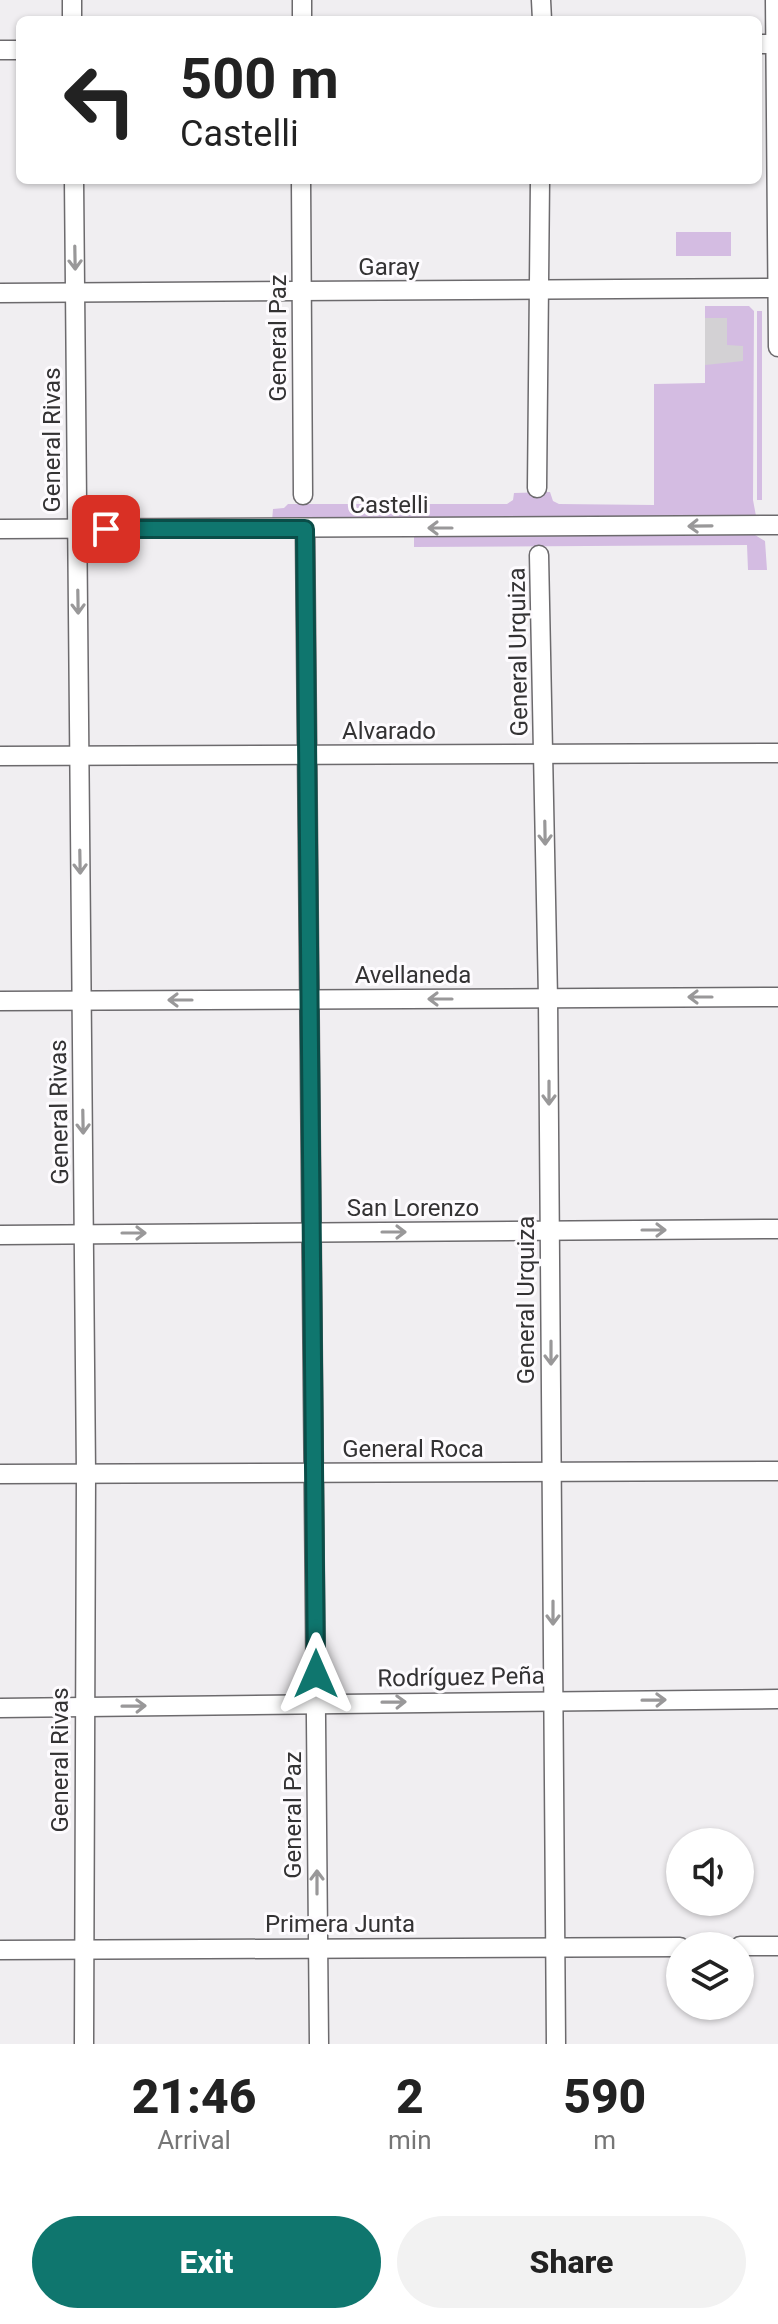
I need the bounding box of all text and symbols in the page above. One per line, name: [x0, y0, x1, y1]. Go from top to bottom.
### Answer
text: 500 m: [180, 46, 339, 112]
icon: left: [48, 48, 152, 152]
text: Castelli: [180, 113, 299, 155]
one-way arrow: [67, 244, 83, 271]
street label: Garay: [358, 253, 420, 281]
street label: General Paz: [264, 274, 292, 402]
street label: General Rivas: [38, 367, 66, 513]
street label: Castelli: [349, 491, 429, 519]
pin: [72, 495, 140, 563]
icon: arrive: [84, 507, 128, 551]
one-way arrow: [687, 518, 714, 534]
one-way arrow: [427, 521, 454, 536]
street label: General Urquiza: [503, 567, 533, 737]
one-way arrow: [70, 588, 86, 615]
street label: Alvarado: [342, 717, 436, 745]
one-way arrow: [538, 819, 553, 846]
one-way arrow: [72, 848, 88, 875]
street label: Avellaneda: [355, 961, 471, 989]
one-way arrow: [687, 989, 714, 1005]
one-way arrow: [427, 991, 454, 1007]
one-way arrow: [167, 992, 194, 1008]
street label: General Rivas: [44, 1039, 74, 1185]
one-way arrow: [541, 1079, 557, 1106]
one-way arrow: [75, 1108, 91, 1135]
street label: San Lorenzo: [347, 1194, 479, 1222]
street label: General Urquiza: [512, 1216, 540, 1384]
one-way arrow: [640, 1222, 667, 1238]
one-way arrow: [380, 1224, 407, 1240]
one-way arrow: [120, 1225, 147, 1241]
one-way arrow: [543, 1339, 559, 1366]
street label: General Roca: [342, 1435, 484, 1463]
one-way arrow: [545, 1599, 561, 1626]
position arrow: [274, 1632, 358, 1716]
street label: Rodríguez Peña: [377, 1662, 545, 1692]
street label: General Rivas: [46, 1687, 74, 1833]
one-way arrow: [640, 1692, 667, 1708]
one-way arrow: [380, 1694, 407, 1710]
one-way arrow: [120, 1699, 147, 1714]
street label: General Paz: [279, 1751, 307, 1879]
map controls: [666, 1828, 754, 2020]
button: sound: [666, 1828, 754, 1916]
one-way arrow: [310, 1869, 325, 1896]
street label: Primera Junta: [265, 1910, 415, 1938]
button: layers: [666, 1932, 754, 2020]
text: 21:46: [132, 2068, 256, 2125]
text: 2: [396, 2068, 424, 2125]
text: 590: [563, 2068, 646, 2125]
text: Arrival: [157, 2125, 231, 2155]
text: min: [388, 2125, 432, 2155]
text: m: [593, 2125, 616, 2155]
button: Exit: [32, 2216, 381, 2308]
button: Share: [397, 2216, 746, 2308]

